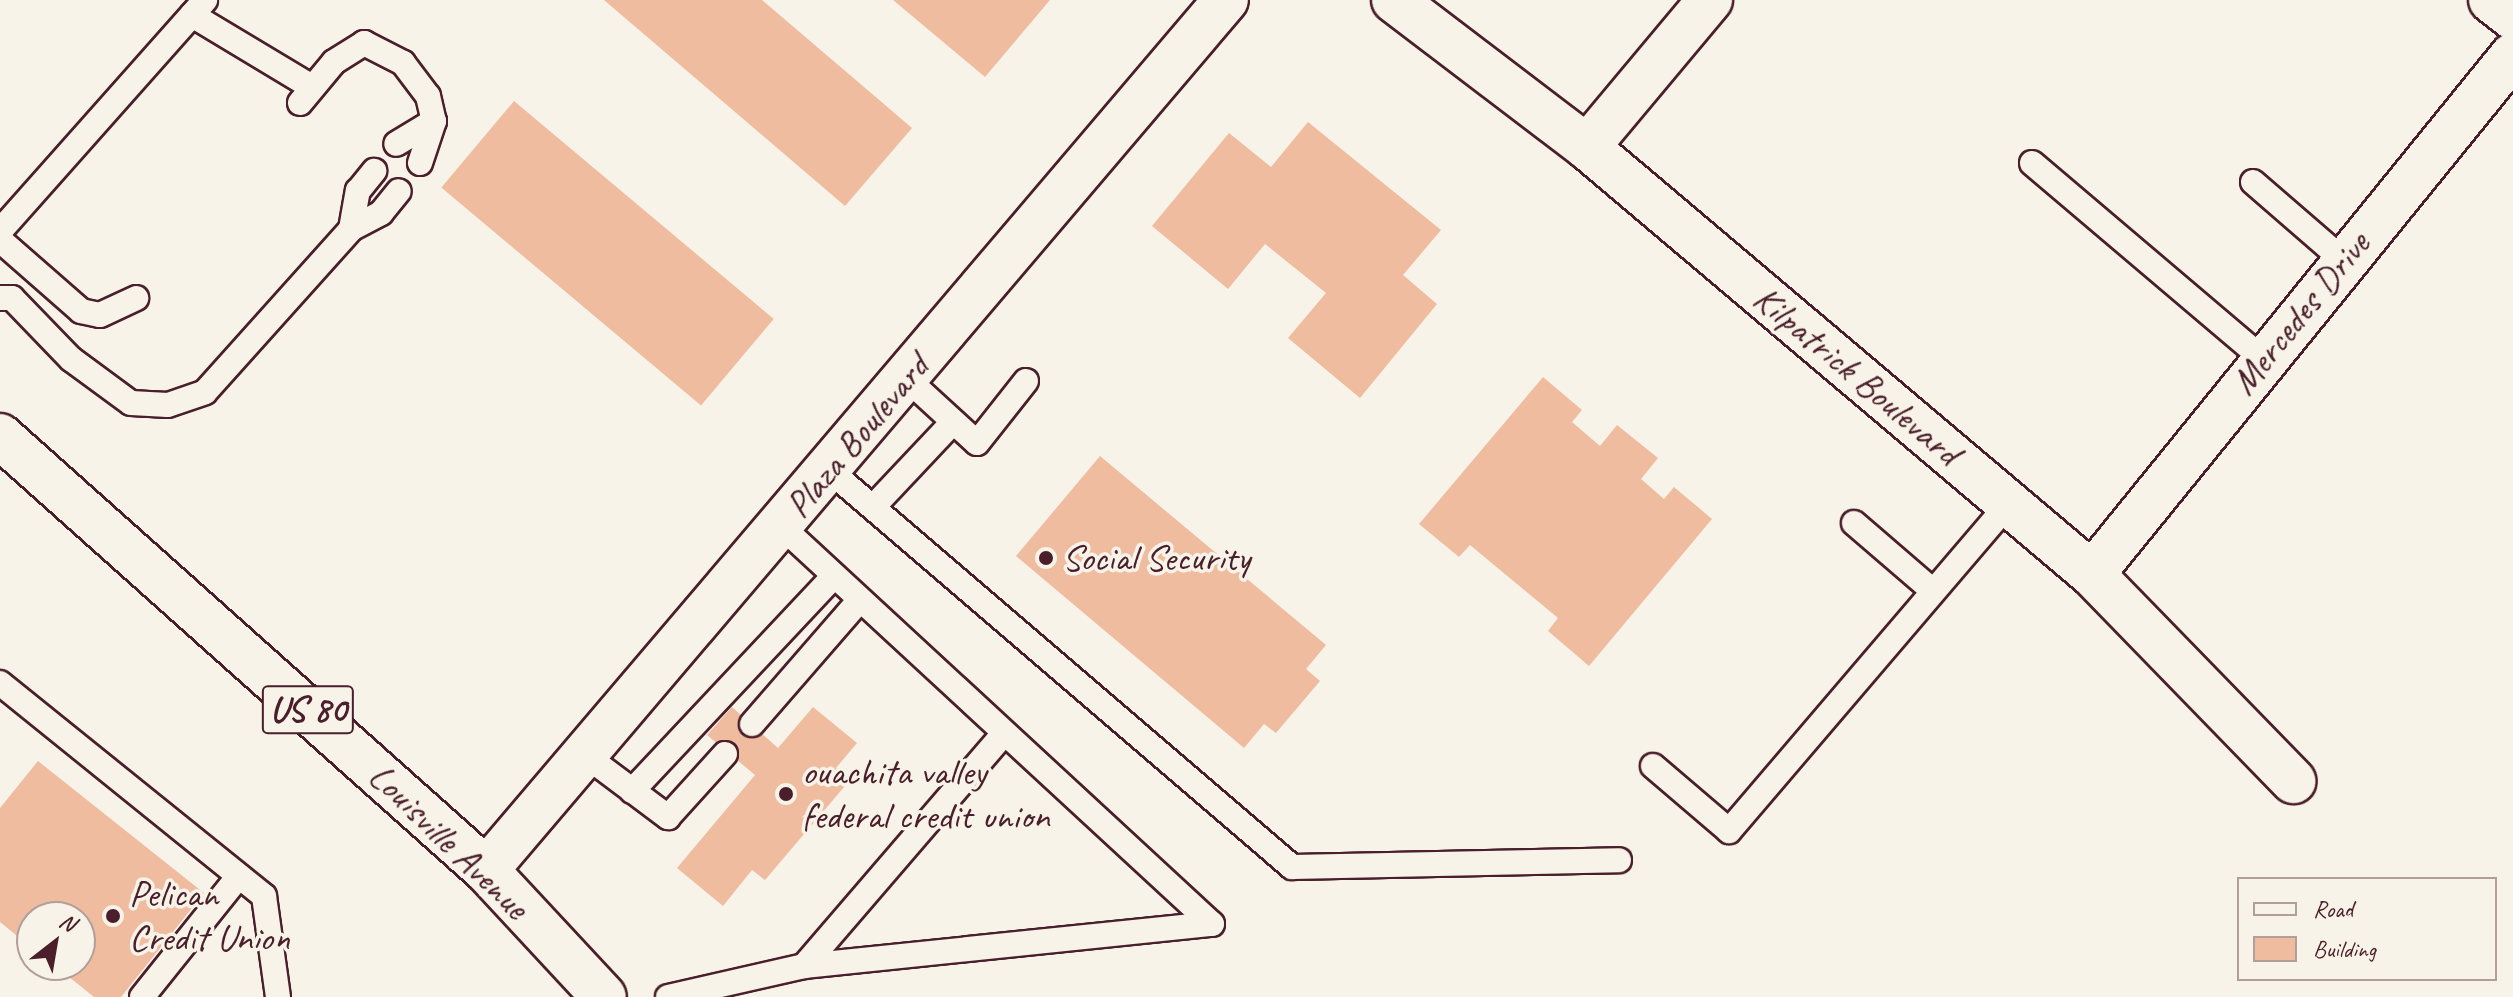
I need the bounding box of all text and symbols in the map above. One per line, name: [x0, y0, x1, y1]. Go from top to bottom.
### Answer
street label: Mercedes Drive: [2220, 222, 2380, 404]
street label: Kilpatrick Boulevard: [1744, 275, 1970, 475]
street label: Plaza Boulevard: [775, 344, 939, 528]
place label: Social Security: [1062, 535, 1249, 581]
marker: Social Security: [1037, 549, 1055, 567]
road number: US 80: [260, 678, 356, 742]
place label: ouachita valley federal credit union: [802, 749, 1050, 838]
street label: Louisville Avenue: [359, 753, 539, 929]
marker: ouachita valley federal credit union: [777, 785, 795, 803]
place label: Pelican Credit Union: [129, 871, 290, 960]
legend: [2237, 877, 2497, 981]
text: Road: [2313, 894, 2353, 924]
north arrow: [16, 901, 96, 981]
text: N: [54, 907, 80, 938]
marker: Pelican Credit Union: [104, 907, 122, 925]
text: Building: [2313, 934, 2376, 964]

